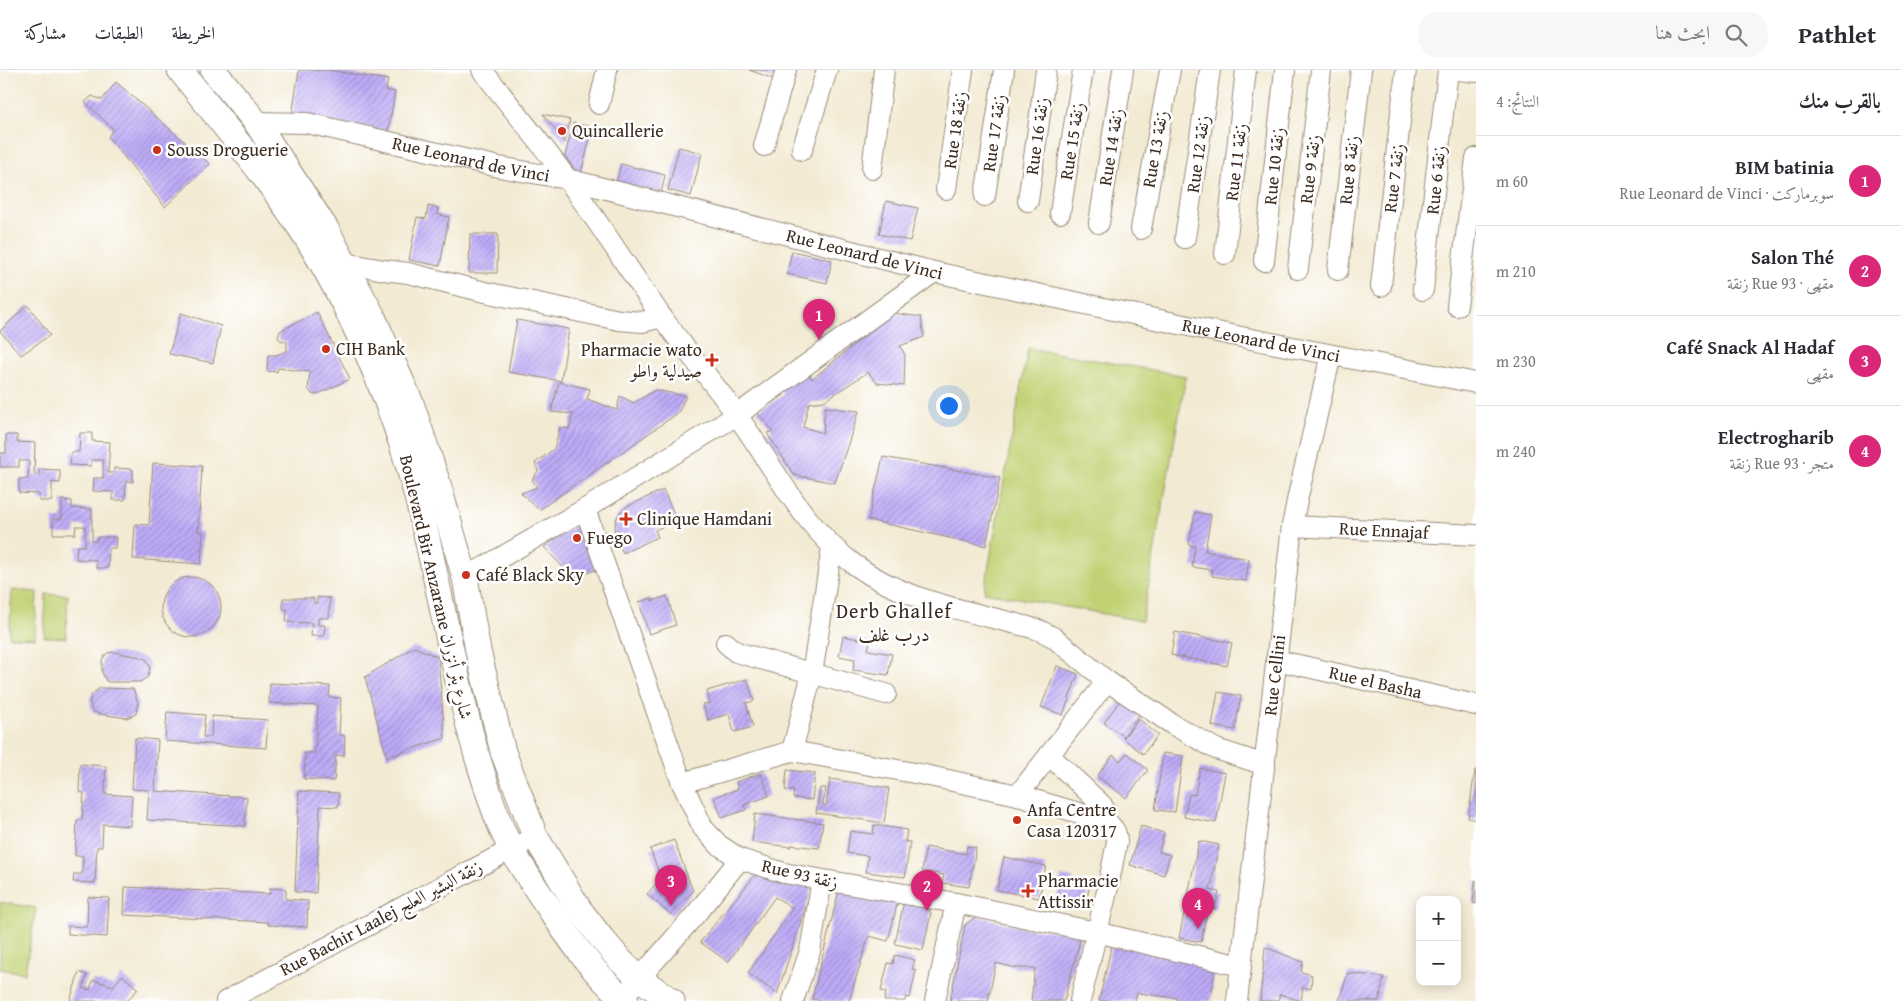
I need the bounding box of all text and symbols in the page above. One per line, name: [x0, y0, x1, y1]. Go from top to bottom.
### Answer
search box: [1418, 12, 1768, 57]
text: Pathlet: [1798, 17, 1876, 52]
text: ابحث هنا: [1655, 18, 1710, 46]
text: مشاركة: [25, 19, 66, 46]
text: الطبقات: [94, 19, 143, 46]
text: الخريطة: [171, 19, 215, 46]
icon: search: [1722, 21, 1750, 49]
text: بالقرب منك: [1799, 85, 1881, 116]
street label: Rue 18 زنقة: [936, 89, 973, 170]
text: النتائج: 4: [1496, 89, 1539, 113]
street label: Rue 17 زنقة: [975, 92, 1012, 173]
street label: Rue 16 زنقة: [1018, 95, 1055, 176]
street label: Rue 15 زنقة: [1052, 100, 1091, 182]
street label: Rue 14 زنقة: [1091, 106, 1130, 188]
street label: Rue 13 زنقة: [1134, 108, 1175, 190]
street label: Rue 12 زنقة: [1179, 113, 1216, 194]
place label: Quincallerie: [572, 117, 664, 144]
street label: Rue 11 زنقة: [1217, 122, 1254, 202]
marker: Quincallerie: [556, 125, 568, 137]
street label: Rue 10 زنقة: [1256, 126, 1291, 206]
street label: Rue Leonard de Vinci: [390, 129, 552, 189]
street label: Rue 9 زنقة: [1292, 133, 1327, 205]
street label: Rue 8 زنقة: [1331, 134, 1366, 206]
place label: Souss Droguerie: [167, 136, 288, 163]
street label: Rue 7 زنقة: [1376, 142, 1411, 214]
marker: Souss Droguerie: [151, 144, 163, 156]
street label: Rue 6 زنقة: [1418, 144, 1453, 216]
text: BIM batinia: [1735, 153, 1834, 181]
text: 60 m: [1496, 169, 1528, 193]
text: 1: [1861, 169, 1869, 193]
text: سوبرماركت · Rue Leonard de Vinci: [1620, 181, 1834, 205]
street label: Rue Leonard de Vinci: [784, 221, 945, 287]
text: Salon Thé: [1751, 243, 1834, 271]
text: 210 m: [1496, 259, 1536, 283]
text: 2: [1861, 259, 1869, 283]
text: مقهى · Rue 93 زنقة: [1727, 271, 1834, 295]
pin: 1: [803, 299, 835, 340]
street label: Rue Leonard de Vinci: [1180, 311, 1343, 369]
text: Café Snack Al Hadaf: [1667, 333, 1834, 361]
place label: CIH Bank: [336, 335, 406, 362]
place label: Pharmacie wato صيدلية واطو: [581, 336, 702, 384]
marker: CIH Bank: [320, 343, 332, 355]
text: 230 m: [1496, 349, 1536, 373]
text: 3: [1861, 349, 1869, 373]
marker: Pharmacie wato صيدلية واطو: [706, 354, 718, 366]
text: مقهى: [1806, 361, 1834, 385]
your location: [936, 393, 962, 419]
text: Electrogharib: [1718, 423, 1834, 451]
text: 240 m: [1496, 439, 1536, 463]
text: 4: [1861, 439, 1869, 463]
text: متجر · Rue 93 زنقة: [1730, 451, 1834, 475]
street label: Boulevard Bir Anzarane شارع بئر أنزران: [391, 452, 480, 722]
place label: Clinique Hamdani: [637, 505, 772, 532]
marker: Clinique Hamdani: [619, 512, 633, 526]
street label: Rue Ennajaf: [1339, 514, 1432, 546]
place label: Fuego: [587, 524, 632, 551]
marker: Fuego: [571, 532, 583, 544]
place label: Café Black Sky: [476, 561, 584, 588]
marker: Café Black Sky: [460, 569, 472, 581]
district label: Derb Ghallef درب غلف: [836, 596, 954, 648]
street label: Rue Cellini: [1256, 633, 1292, 717]
street label: Rue el Basha: [1327, 658, 1425, 706]
place label: Anfa Centre Casa 120317: [1027, 796, 1117, 844]
marker: Anfa Centre Casa 120317: [1011, 814, 1023, 826]
street label: Rue 93 زنقة: [759, 852, 841, 895]
street label: Rue Bachir Laalej زنقة البشير العلج: [275, 853, 488, 985]
pin: 3: [655, 865, 687, 906]
place label: Pharmacie Attissir: [1038, 867, 1118, 915]
pin: 2: [911, 870, 943, 911]
marker: Pharmacie Attissir: [1022, 885, 1034, 897]
pin: 4: [1182, 888, 1214, 929]
map controls: [1416, 896, 1461, 986]
button: +: [1416, 896, 1461, 941]
button: −: [1416, 941, 1461, 986]

